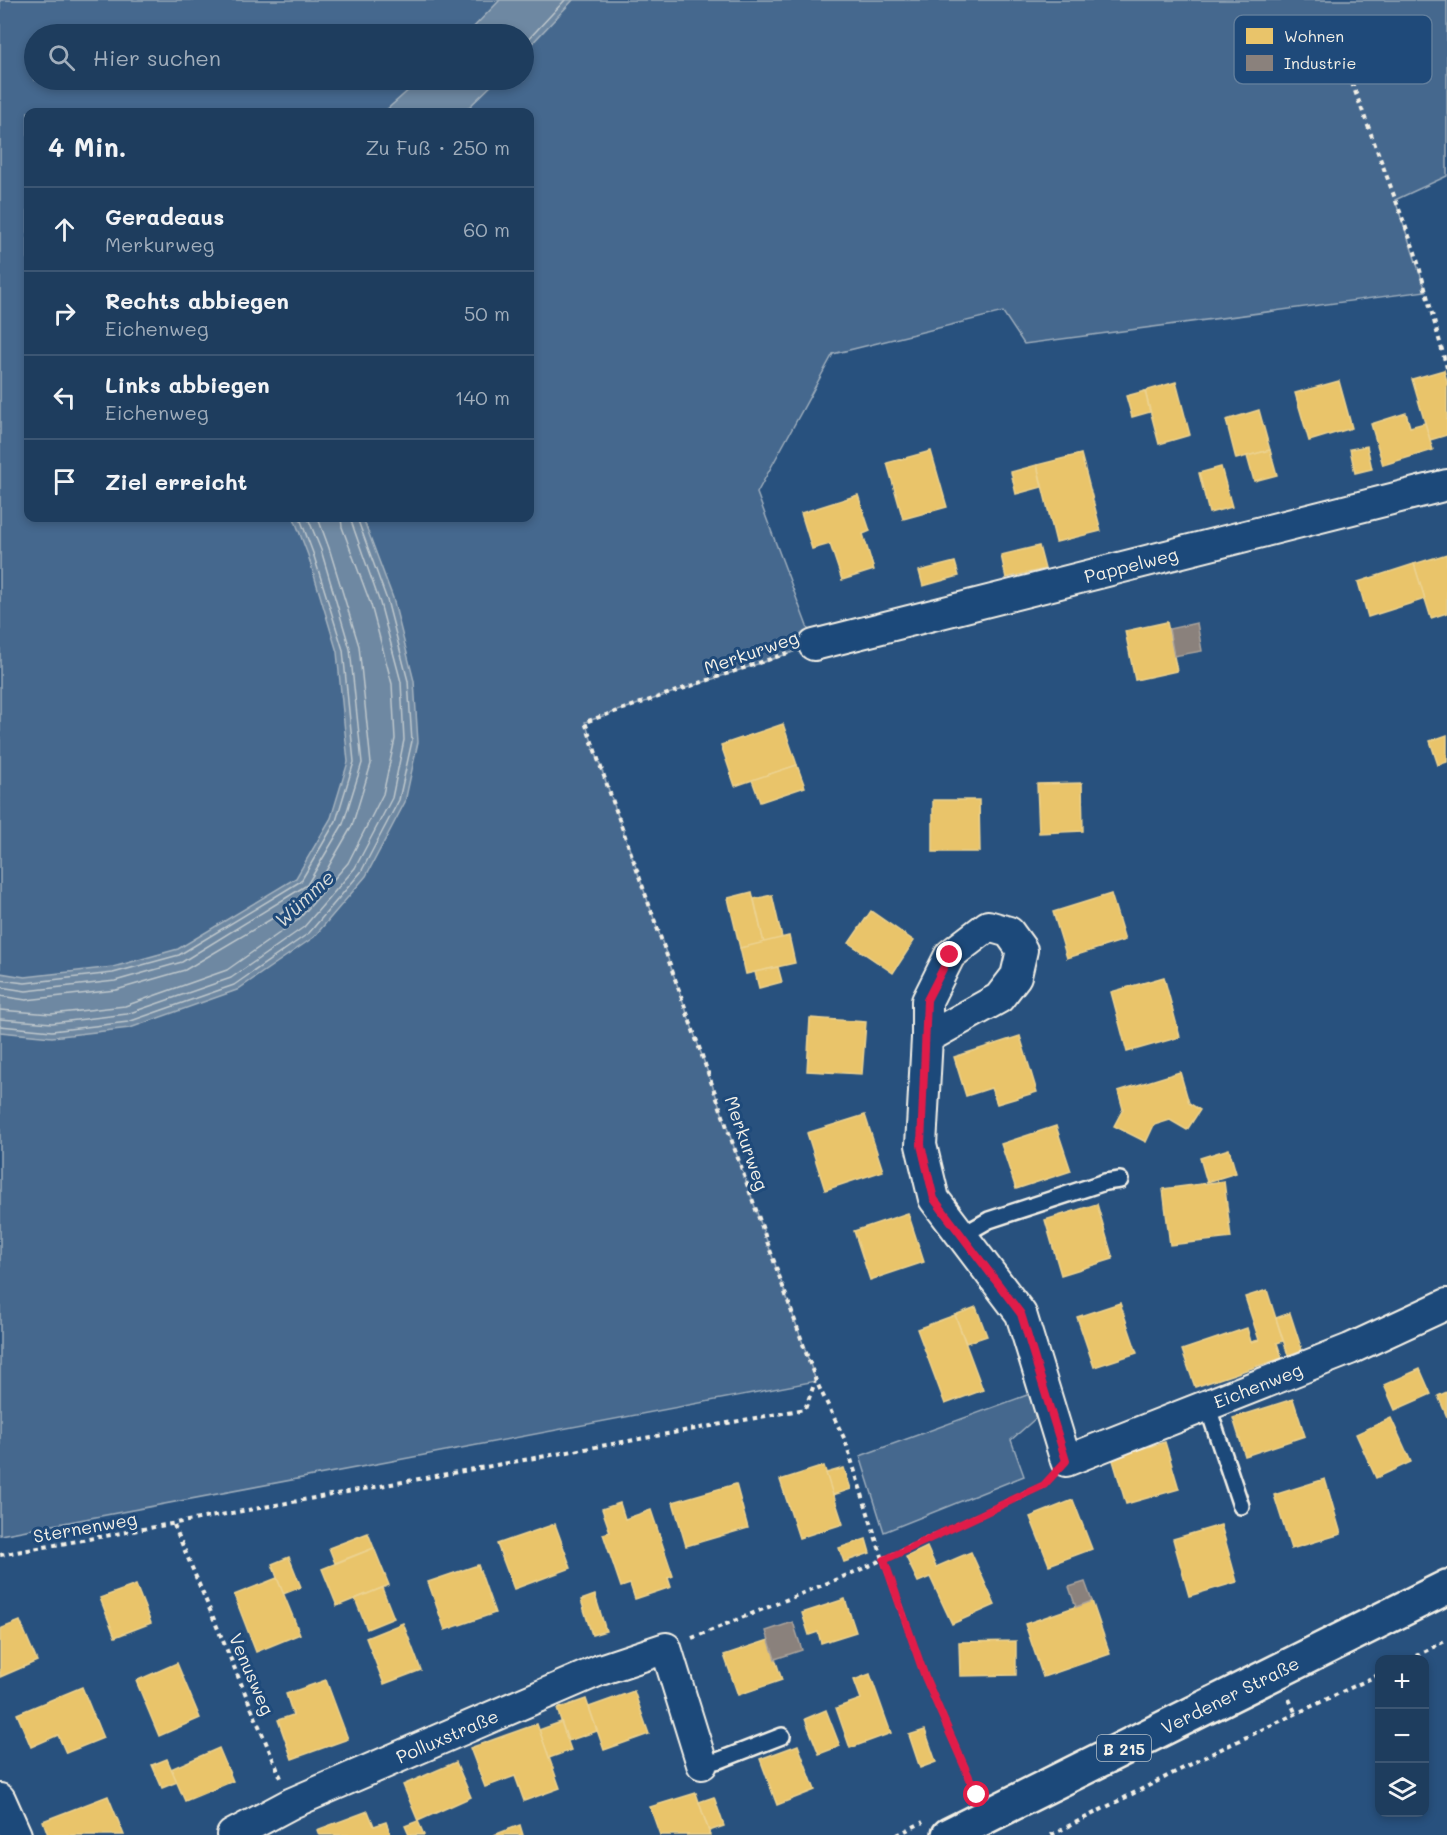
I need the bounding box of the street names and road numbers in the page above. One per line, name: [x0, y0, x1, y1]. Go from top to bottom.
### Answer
street label: Pappelweg: [1082, 542, 1180, 588]
street label: Merkurweg: [701, 625, 801, 679]
street label: Merkurweg: [720, 1093, 774, 1193]
street label: Eichenweg: [1210, 1357, 1306, 1414]
street label: Sternenweg: [31, 1506, 139, 1548]
street label: Venusweg: [224, 1629, 280, 1719]
street label: Verdener Straße: [1157, 1651, 1303, 1739]
street label: Polluxstraße: [392, 1703, 502, 1769]
road number: B 215: [1097, 1735, 1151, 1761]

